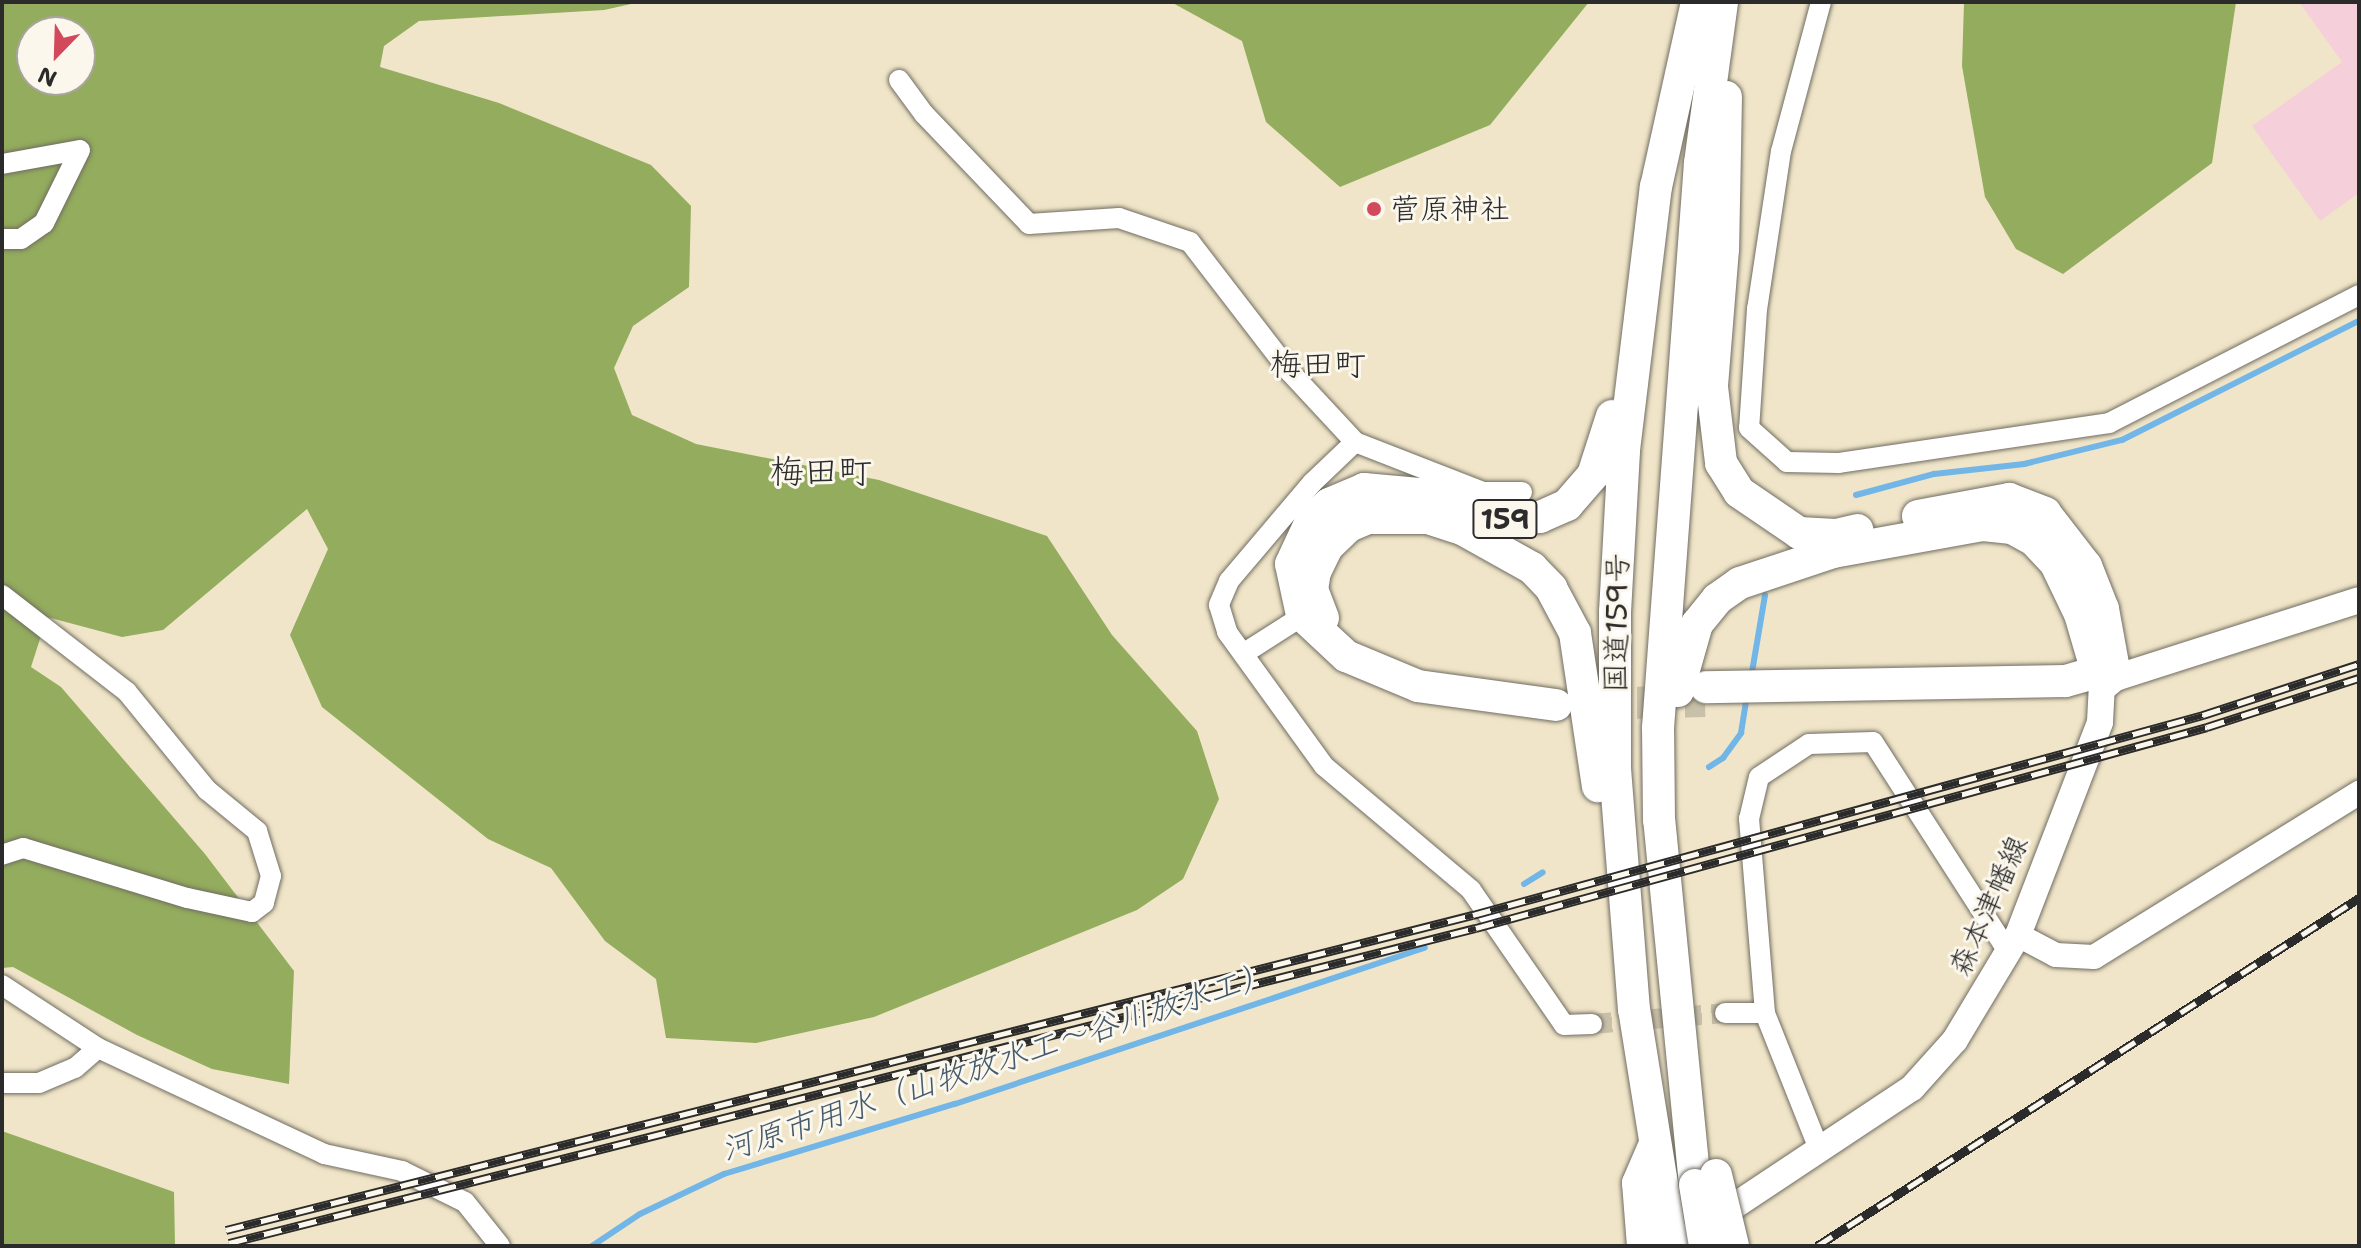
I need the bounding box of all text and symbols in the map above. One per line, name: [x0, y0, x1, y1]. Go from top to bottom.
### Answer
north arrow: [16, 16, 96, 96]
text: N: [34, 60, 61, 93]
place label: 菅原神社: [1390, 191, 1510, 227]
marker: 菅原神社: [1365, 200, 1383, 218]
district label: 梅田町: [1270, 345, 1366, 383]
district label: 梅田町: [770, 452, 872, 492]
road number: 159: [1471, 495, 1539, 543]
street label: 国道159号: [1598, 553, 1636, 693]
street label: 森本津幡線: [1942, 830, 2036, 982]
water label: 河原市用水（山牧放水工～谷川放水工）: [716, 955, 1276, 1169]

